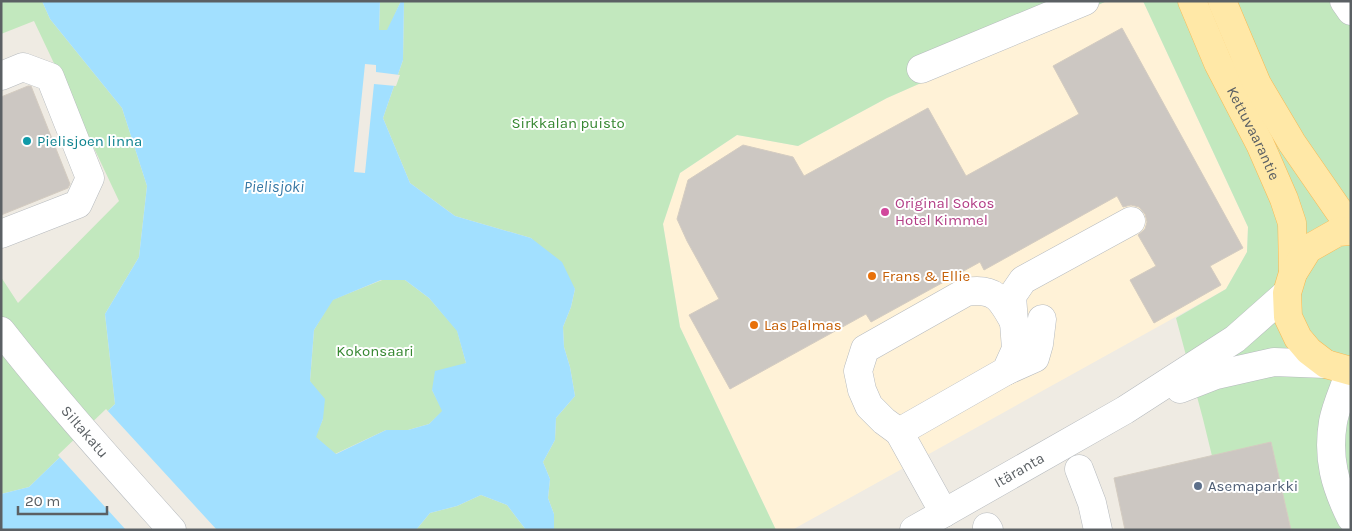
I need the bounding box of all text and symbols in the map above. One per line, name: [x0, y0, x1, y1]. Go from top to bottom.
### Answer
street label: Kettuvaarantie: [1223, 84, 1284, 183]
park label: Sirkkalan puisto: [511, 114, 625, 132]
place label: Pielisjoen linna: [37, 132, 142, 150]
marker: Pielisjoen linna: [21, 135, 33, 147]
water label: Pielisjoki: [244, 177, 304, 196]
place label: Original Sokos Hotel Kimmel: [895, 194, 994, 229]
marker: Original Sokos Hotel Kimmel: [879, 206, 891, 218]
place label: Frans & Ellie: [882, 267, 970, 285]
marker: Frans & Ellie: [866, 270, 878, 282]
place label: Las Palmas: [764, 316, 842, 334]
marker: Las Palmas: [748, 319, 760, 331]
park label: Kokonsaari: [336, 342, 414, 360]
street label: Siltakatu: [57, 402, 112, 461]
street label: Itäranta: [991, 449, 1047, 492]
place label: Asemaparkki: [1208, 477, 1298, 495]
marker: Asemaparkki: [1192, 480, 1204, 492]
scale bar: [18, 484, 106, 516]
text: 20 m: [25, 492, 60, 510]

